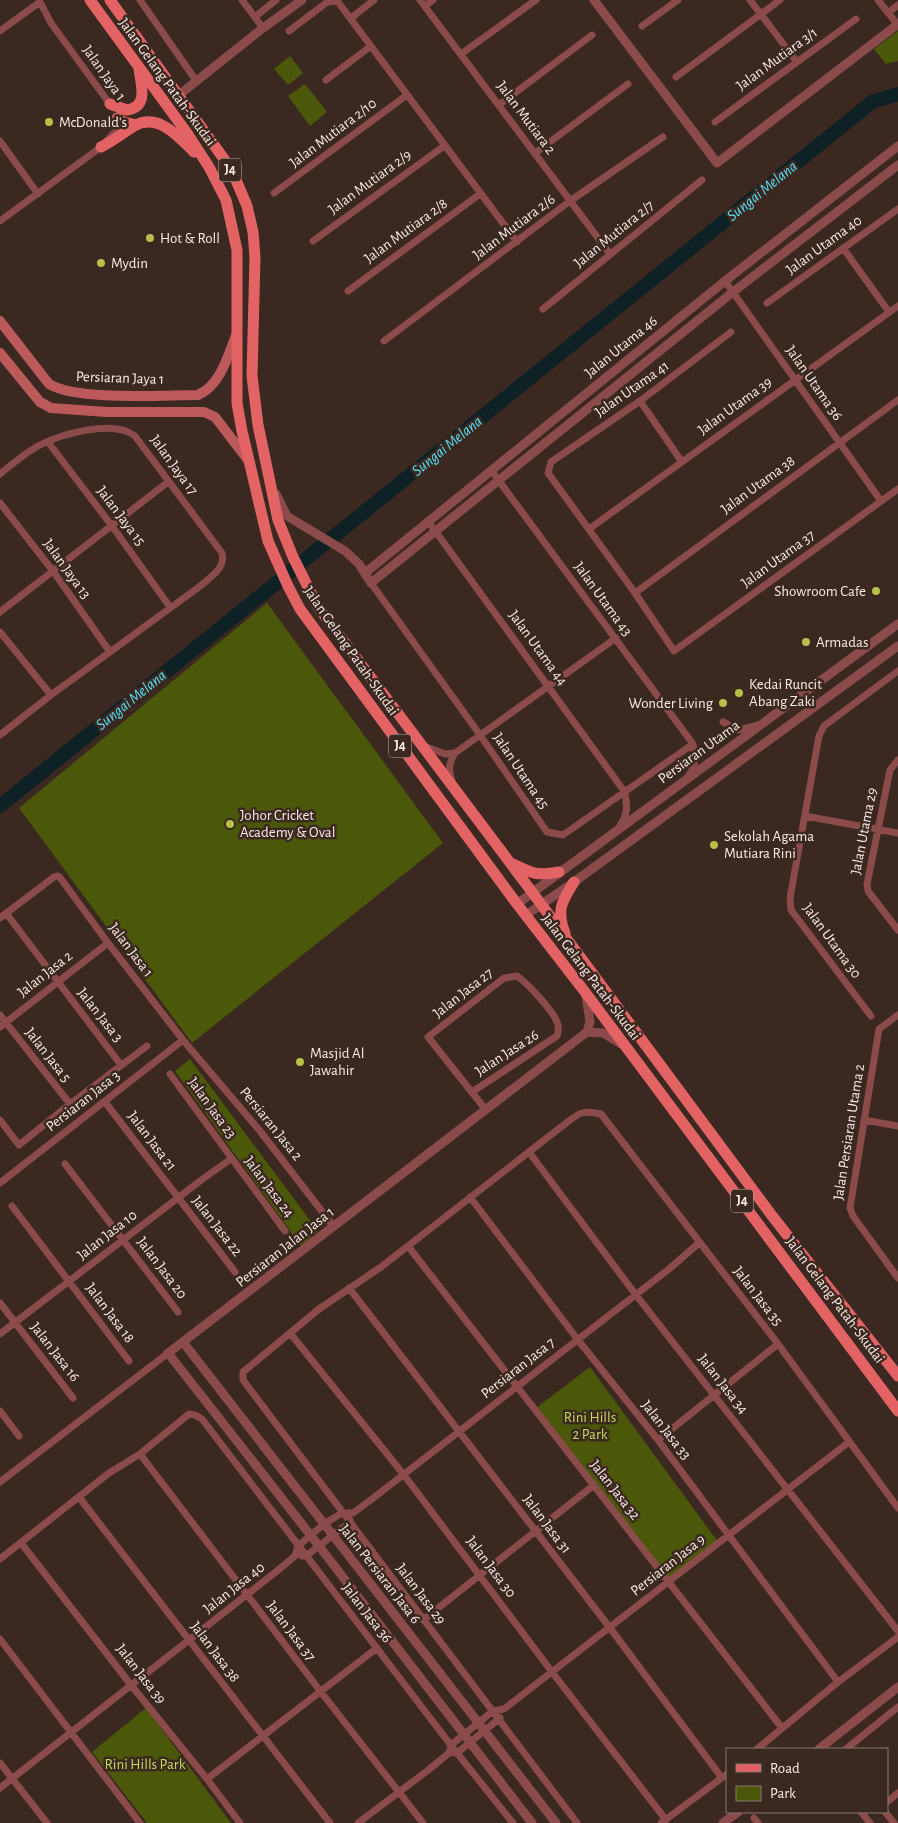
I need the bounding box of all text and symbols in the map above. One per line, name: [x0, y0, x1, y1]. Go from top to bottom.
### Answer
street label: Jalan Gelang Patah-Skudai: [116, 15, 218, 149]
street label: Jalan Mutiara 3/1: [734, 25, 820, 93]
street label: Jalan Jaya 1: [80, 43, 128, 103]
street label: Jalan Mutiara 2: [494, 79, 558, 158]
street label: Jalan Mutiara 2/10: [287, 95, 379, 170]
place label: McDonald's: [59, 115, 127, 130]
marker: McDonald's: [43, 116, 55, 128]
street label: Jalan Mutiara 2/9: [326, 147, 414, 217]
road number: J4: [219, 158, 241, 182]
water label: Sungai Melana: [724, 158, 800, 224]
street label: Jalan Mutiara 2/6: [470, 191, 558, 263]
street label: Jalan Mutiara 2/8: [362, 196, 450, 266]
street label: Jalan Mutiara 2/7: [571, 197, 657, 271]
street label: Jalan Utama 40: [783, 213, 865, 277]
place label: Hot & Roll: [160, 231, 220, 246]
marker: Hot & Roll: [144, 232, 156, 244]
place label: Mydin: [111, 256, 148, 271]
marker: Mydin: [95, 257, 107, 269]
street label: Jalan Utama 46: [582, 313, 660, 381]
street label: Jalan Utama 36: [783, 343, 845, 423]
street label: Jalan Utama 41: [592, 358, 672, 420]
street label: Persiaran Jaya 1: [76, 369, 164, 387]
street label: Jalan Utama 39: [695, 374, 775, 438]
water label: Sungai Melana: [409, 413, 485, 479]
street label: Jalan Jaya 17: [147, 432, 201, 498]
street label: Jalan Utama 38: [718, 453, 798, 517]
street label: Jalan Jaya 15: [94, 484, 148, 548]
street label: Jalan Utama 37: [738, 527, 818, 591]
street label: Jalan Jaya 13: [40, 536, 94, 602]
street label: Jalan Utama 43: [571, 559, 635, 639]
street label: Jalan Gelang Patah-Skudai: [301, 584, 401, 718]
place label: Showroom Cafe: [774, 584, 866, 599]
marker: Showroom Cafe: [870, 585, 882, 597]
street label: Jalan Utama 44: [506, 608, 570, 688]
place label: Armadas: [816, 635, 869, 650]
marker: Armadas: [800, 636, 812, 648]
water label: Sungai Melana: [93, 667, 169, 733]
place label: Kedai Runcit Abang Zaki: [749, 677, 822, 709]
marker: Kedai Runcit Abang Zaki: [733, 687, 745, 699]
place label: Wonder Living: [628, 696, 714, 711]
marker: Wonder Living: [717, 697, 729, 709]
street label: Persiaran Utama: [656, 718, 742, 786]
street label: Jalan Utama 45: [490, 730, 552, 812]
road number: J4: [389, 734, 411, 758]
street label: Jalan Utama 29: [848, 786, 880, 876]
place label: Johor Cricket Academy & Oval: [240, 808, 335, 840]
marker: Johor Cricket Academy & Oval: [224, 818, 236, 830]
place label: Sekolah Agama Mutiara Rini: [724, 829, 814, 861]
marker: Sekolah Agama Mutiara Rini: [708, 839, 720, 851]
street label: Jalan Utama 30: [800, 901, 864, 981]
street label: Jalan Gelang Patah-Skudai: [539, 911, 643, 1043]
street label: Jalan Jasa 1: [106, 920, 156, 980]
street label: Jalan Jasa 2: [15, 948, 75, 1000]
street label: Jalan Jasa 27: [430, 965, 496, 1021]
street label: Jalan Jasa 3: [74, 985, 126, 1045]
street label: Jalan Jasa 5: [22, 1025, 74, 1085]
street label: Jalan Jasa 26: [473, 1027, 541, 1079]
place label: Masjid Al Jawahir: [310, 1046, 364, 1078]
marker: Masjid Al Jawahir: [294, 1056, 306, 1068]
street label: Jalan Persiaran Utama 2: [831, 1063, 867, 1201]
street label: Persiaran Jasa 3: [43, 1068, 123, 1134]
street label: Jalan Jasa 23: [185, 1075, 239, 1141]
street label: Persiaran Jasa 2: [237, 1084, 305, 1164]
street label: Jalan Jasa 21: [125, 1108, 179, 1174]
street label: Jalan Jasa 24: [241, 1154, 297, 1220]
road number: J4: [731, 1190, 753, 1212]
street label: Jalan Jasa 22: [189, 1193, 245, 1259]
street label: Persiaran Jalan Jasa 1: [233, 1204, 337, 1290]
street label: Jalan Jasa 10: [74, 1207, 140, 1263]
street label: Jalan Jasa 20: [134, 1234, 190, 1302]
street label: Jalan Gelang Patah-Skudai: [783, 1234, 887, 1366]
street label: Jalan Jasa 35: [730, 1264, 786, 1328]
street label: Jalan Jasa 18: [83, 1280, 137, 1346]
street label: Jalan Jasa 16: [27, 1320, 83, 1384]
street label: Persiaran Jasa 7: [478, 1335, 558, 1401]
street label: Jalan Jasa 34: [695, 1351, 751, 1417]
street label: Jalan Jasa 33: [638, 1398, 694, 1462]
park label: Rini Hills 2 Park: [564, 1410, 616, 1442]
street label: Jalan Jasa 32: [587, 1457, 643, 1523]
street label: Jalan Jasa 31: [520, 1492, 574, 1556]
street label: Jalan Persiaran Jasa 6: [337, 1521, 423, 1627]
street label: Persiaran Jasa 9: [628, 1531, 708, 1599]
street label: Jalan Jasa 30: [463, 1534, 519, 1600]
street label: Jalan Jasa 40: [200, 1559, 268, 1616]
street label: Jalan Jasa 29: [393, 1561, 449, 1627]
street label: Jalan Jasa 36: [339, 1580, 395, 1646]
street label: Jalan Jasa 37: [264, 1598, 318, 1664]
street label: Jalan Jasa 38: [187, 1619, 243, 1685]
street label: Jalan Jasa 39: [113, 1641, 169, 1707]
legend: [726, 1748, 888, 1813]
park label: Rini Hills Park: [104, 1757, 186, 1772]
text: Road: [770, 1761, 800, 1776]
text: Park: [770, 1786, 796, 1801]

